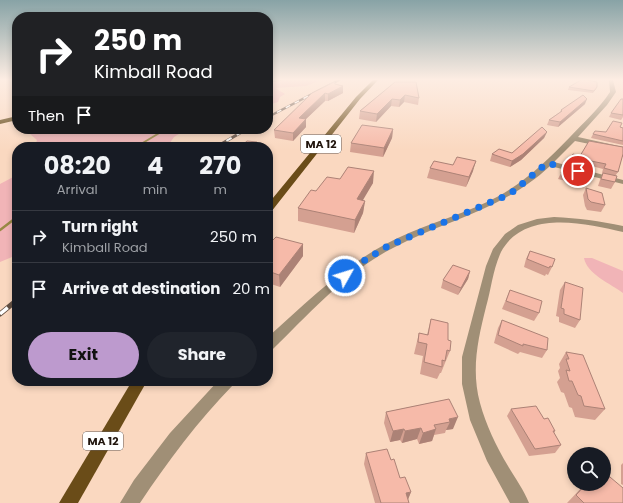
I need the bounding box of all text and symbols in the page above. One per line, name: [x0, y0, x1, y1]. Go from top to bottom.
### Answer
text: 250 m: [94, 21, 182, 60]
icon: right: [28, 28, 80, 80]
text: Kimball Road: [94, 59, 213, 84]
icon: arrive: [73, 104, 95, 126]
text: Then: [28, 105, 65, 126]
road number: MA 12: [301, 135, 341, 153]
text: 08:20: [44, 149, 111, 182]
text: 4: [147, 149, 163, 182]
text: 270: [199, 149, 241, 182]
pin: [561, 154, 595, 188]
icon: arrive: [567, 160, 589, 182]
text: Arrival: [57, 180, 98, 199]
text: min: [143, 180, 168, 199]
text: m: [214, 180, 227, 199]
text: Turn right: [62, 216, 138, 237]
icon: right: [28, 226, 50, 248]
text: 250 m: [210, 226, 257, 247]
text: Kimball Road: [62, 238, 148, 257]
position arrow: [324, 255, 366, 297]
icon: arrive: [28, 278, 50, 300]
text: Arrive at destination: [62, 278, 220, 299]
text: 20 m: [232, 278, 270, 299]
button: Exit: [28, 332, 139, 378]
button: Share: [147, 332, 257, 378]
road number: MA 12: [83, 432, 123, 450]
map controls: [567, 447, 611, 491]
button: search: [567, 447, 611, 491]

